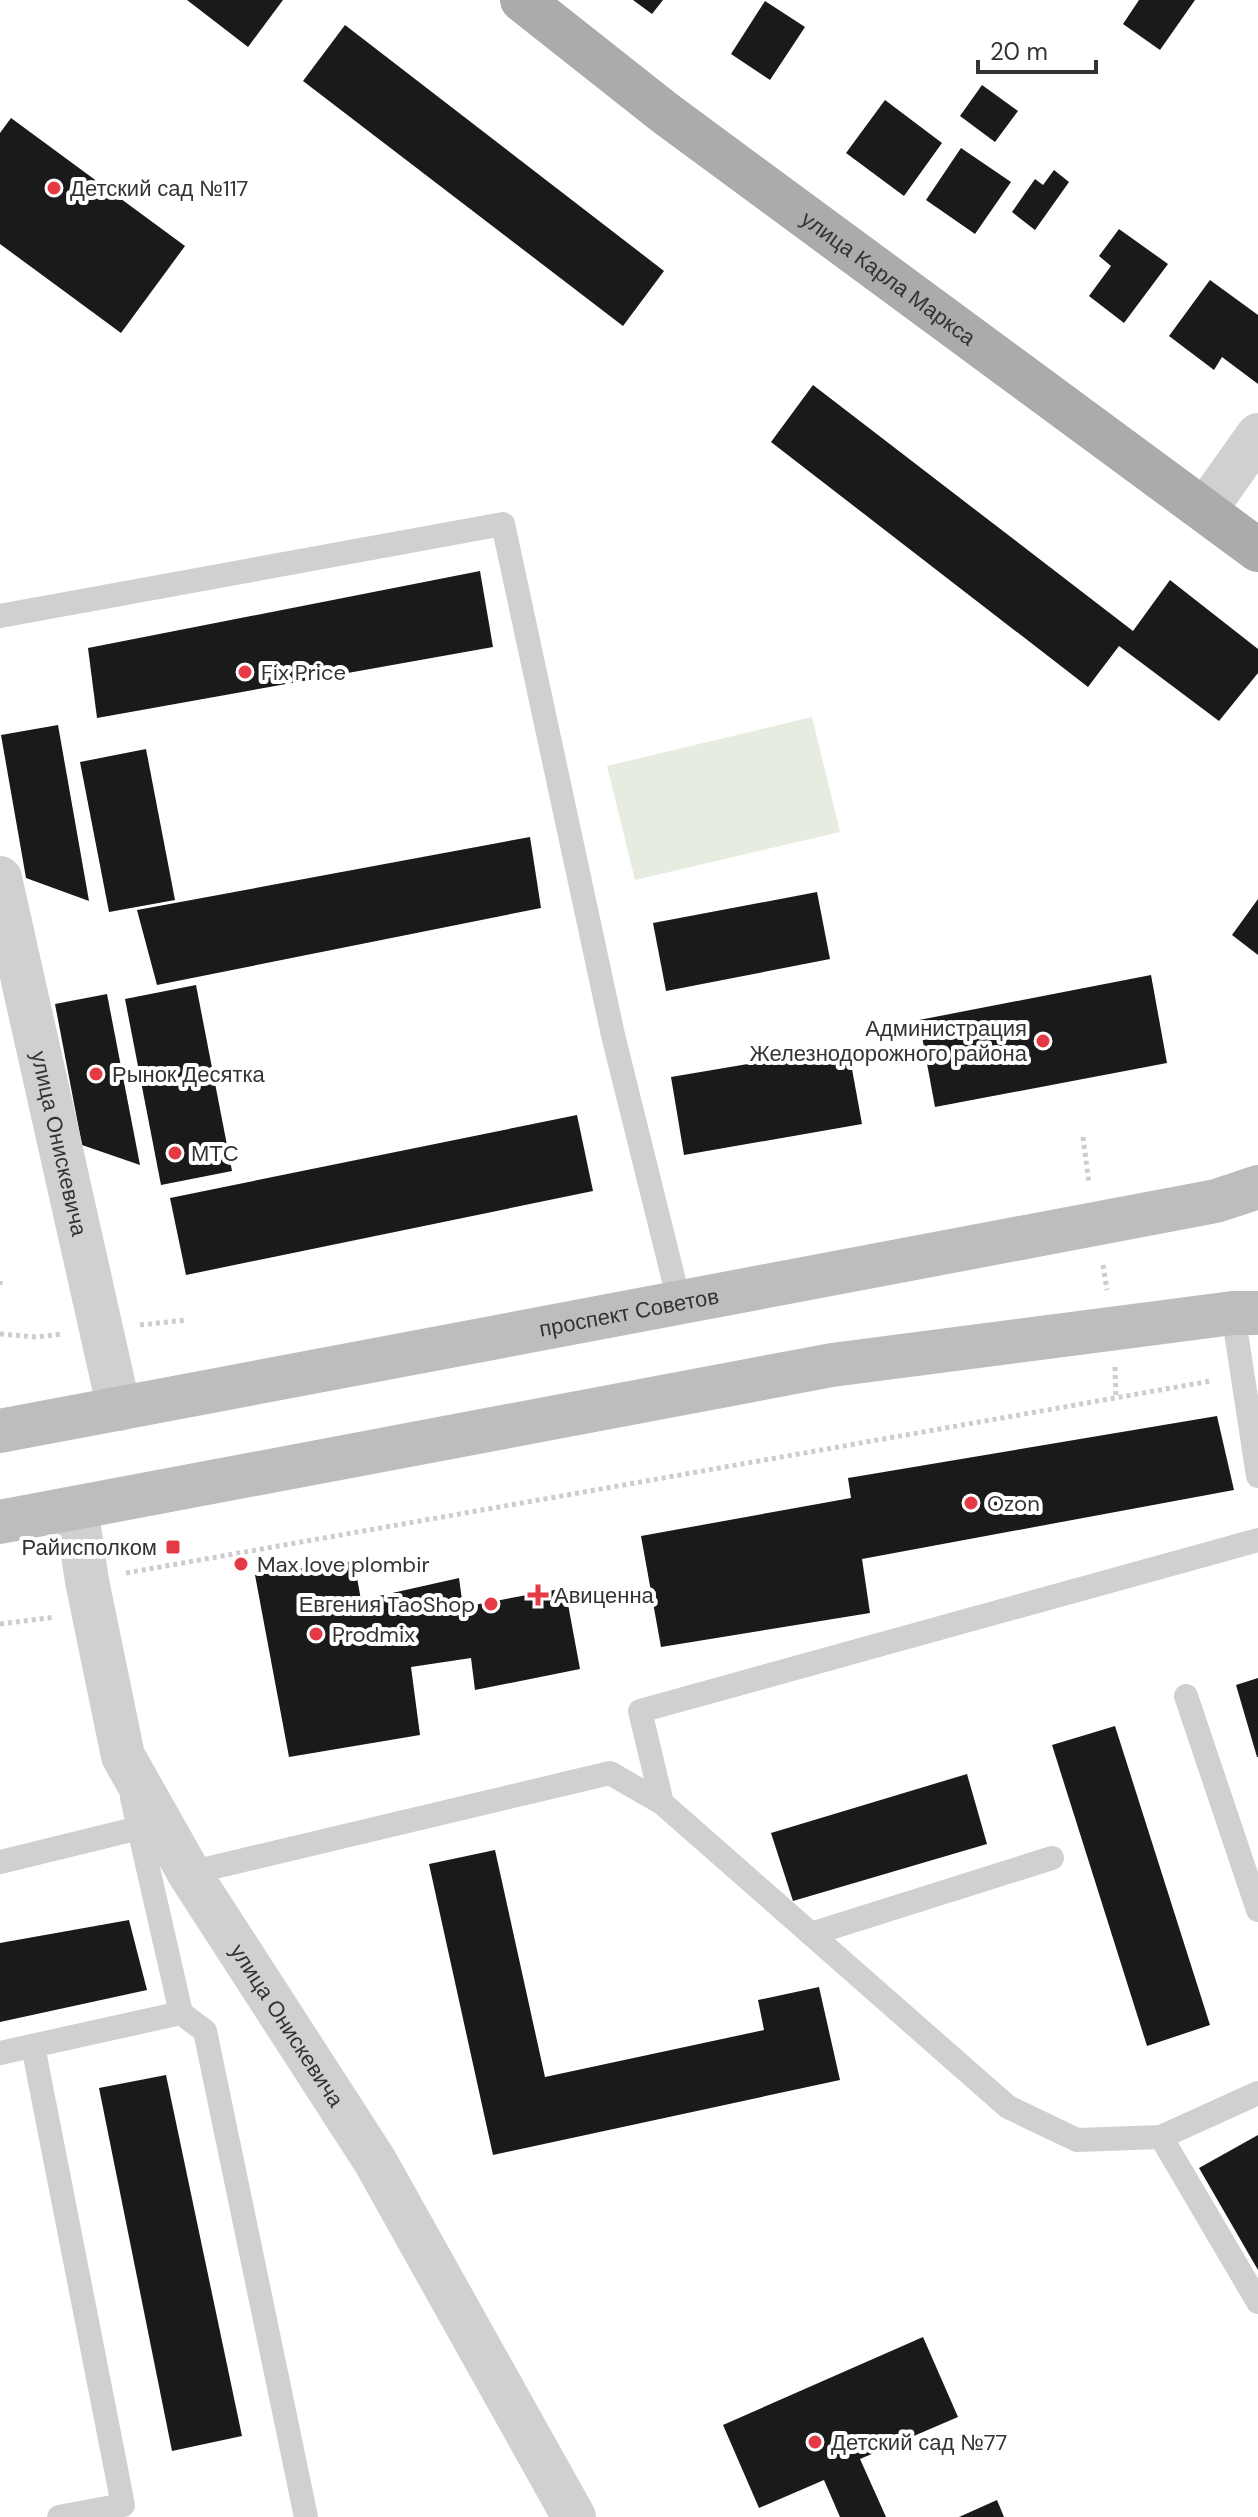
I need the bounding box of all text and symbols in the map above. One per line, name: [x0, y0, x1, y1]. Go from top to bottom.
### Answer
scale bar: [978, 24, 1096, 74]
text: 20 m: [990, 36, 1048, 67]
place label: Детский сад №117: [70, 174, 248, 203]
marker: Детский сад №117: [45, 179, 63, 197]
street label: улица Карла Маркса: [795, 204, 982, 352]
place label: Fix Price: [261, 658, 346, 687]
marker: Fix Price: [236, 663, 254, 681]
place label: Администрация Железнодорожного района: [749, 1014, 1028, 1068]
marker: Администрация Железнодорожного района: [1034, 1032, 1052, 1050]
street label: улица Онискевича: [25, 1048, 94, 1239]
place label: Рынок Десятка: [112, 1060, 266, 1089]
marker: Рынок Десятка: [87, 1065, 105, 1083]
place label: МТС: [191, 1139, 239, 1168]
marker: МТС: [166, 1144, 184, 1162]
street label: проспект Советов: [537, 1281, 721, 1343]
place label: Ozon: [987, 1489, 1040, 1518]
marker: Ozon: [962, 1494, 980, 1512]
place label: Райисполком: [22, 1533, 157, 1562]
marker: Райисполком: [164, 1538, 182, 1556]
place label: Max love plombir: [257, 1550, 430, 1579]
marker: Max love plombir: [232, 1555, 250, 1573]
place label: Авиценна: [554, 1581, 655, 1610]
marker: Авиценна: [529, 1586, 547, 1604]
place label: Евгения TaoShop: [299, 1590, 475, 1619]
marker: Евгения TaoShop: [482, 1595, 500, 1613]
place label: Prodmix: [332, 1620, 415, 1649]
marker: Prodmix: [307, 1625, 325, 1643]
street label: улица Онискевича: [224, 1938, 351, 2113]
place label: Детский сад №77: [831, 2428, 1007, 2457]
marker: Детский сад №77: [806, 2433, 824, 2451]

